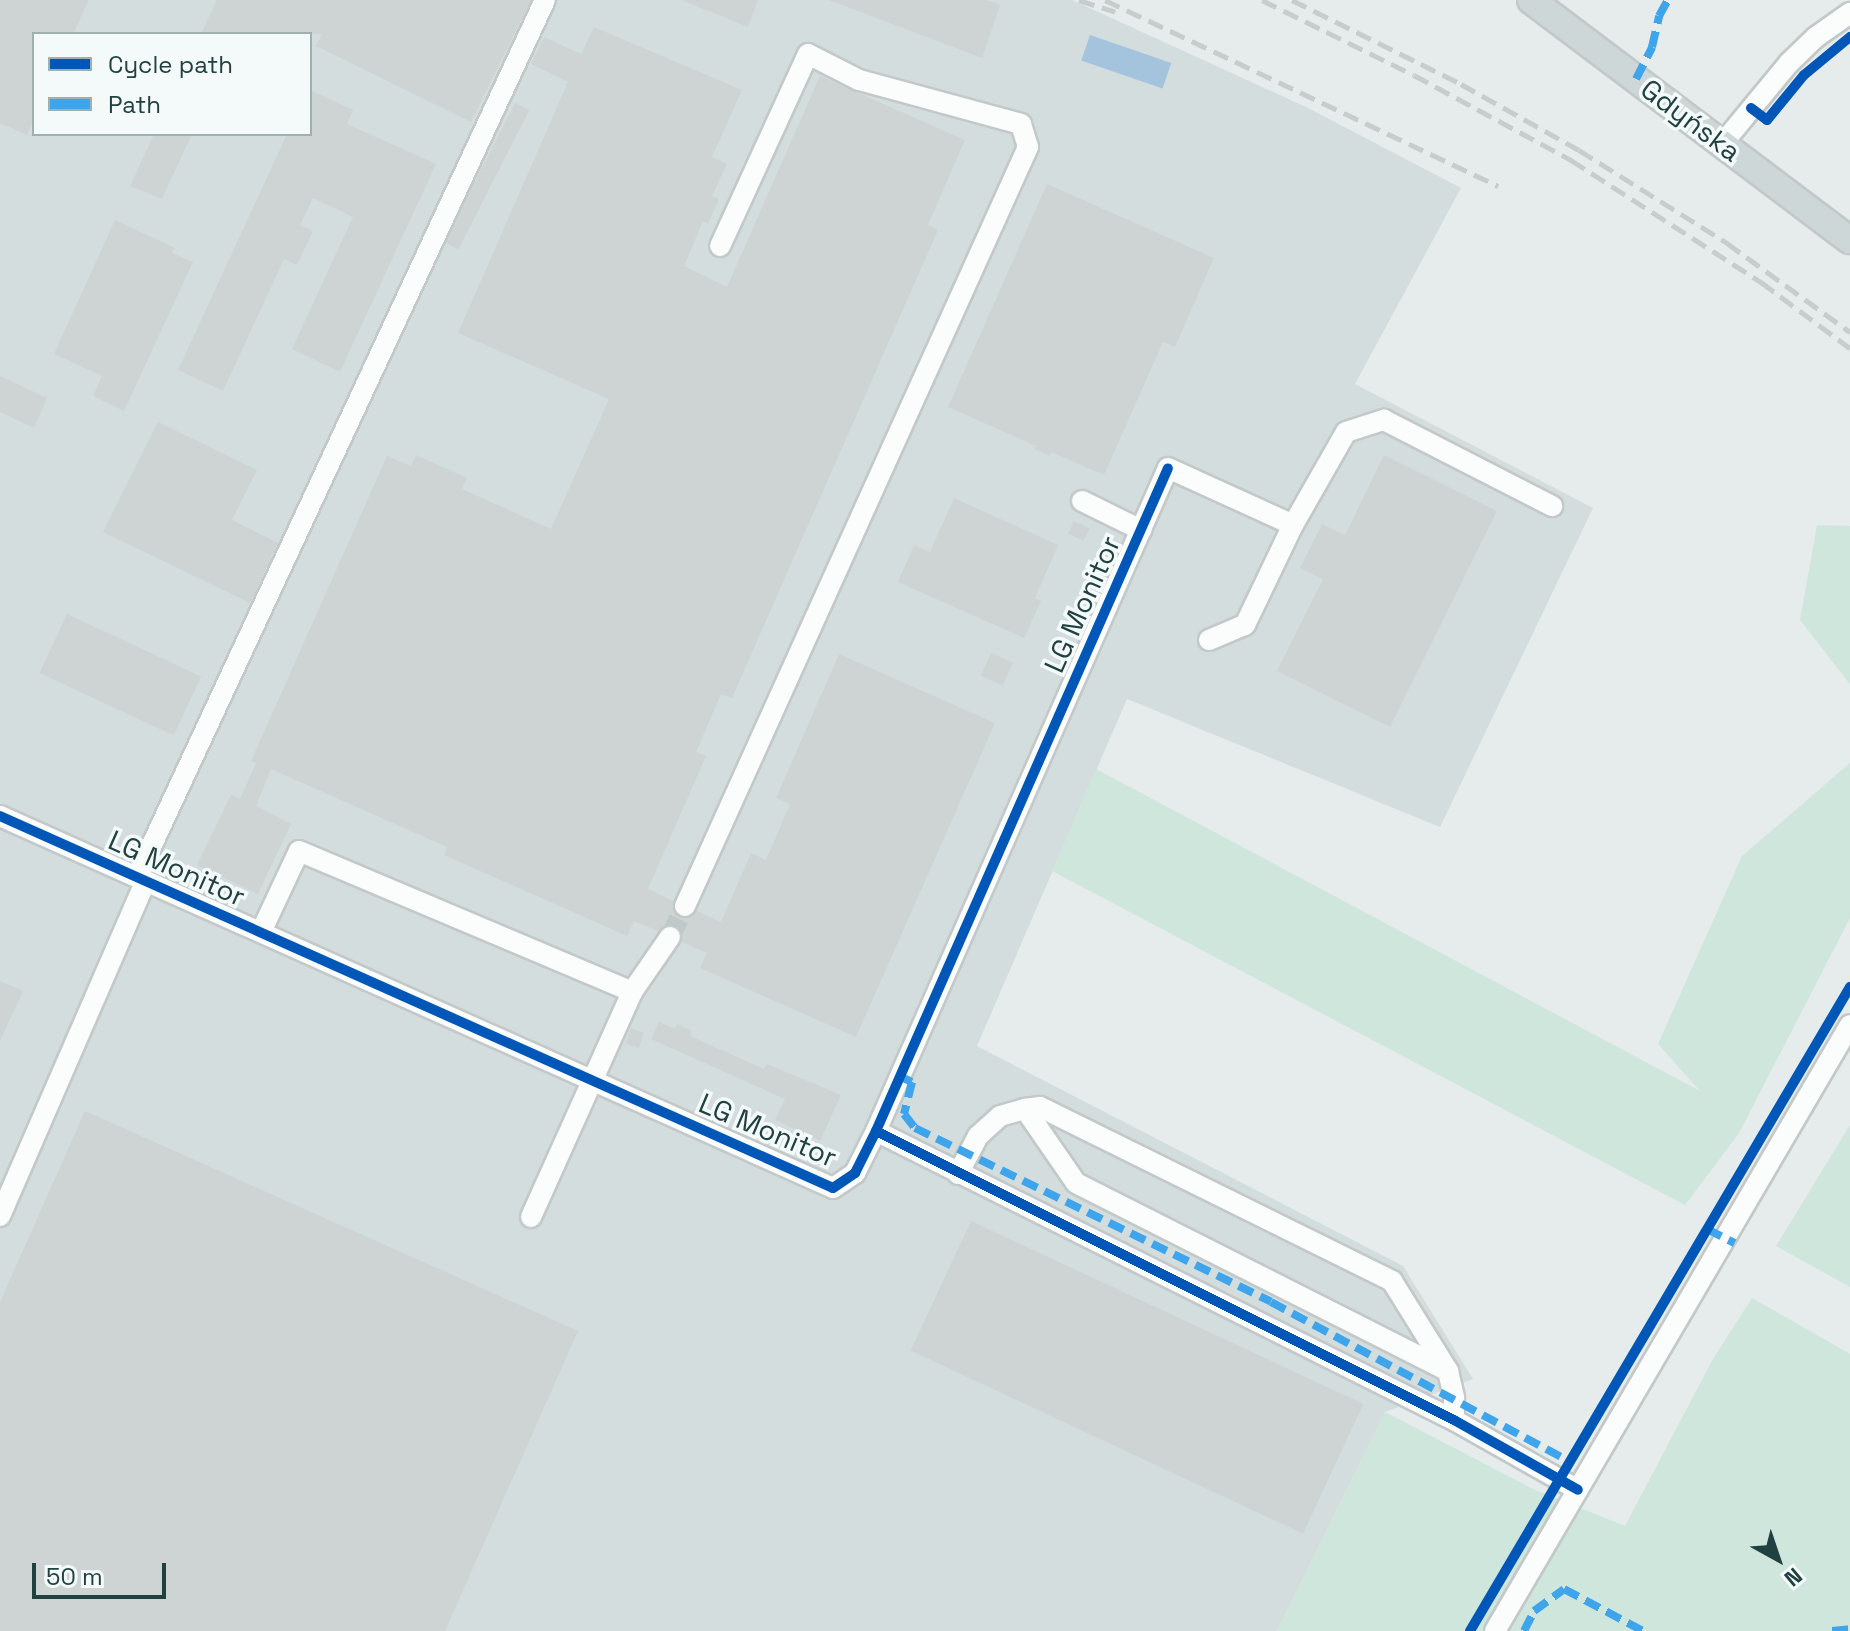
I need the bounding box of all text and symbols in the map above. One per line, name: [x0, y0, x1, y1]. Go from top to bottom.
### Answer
legend: [32, 32, 312, 136]
text: Cycle path: [108, 49, 233, 80]
street label: Gdyńska: [1634, 72, 1748, 168]
text: Path: [108, 89, 161, 120]
street label: LG Monitor: [1037, 530, 1127, 678]
street label: LG Monitor: [103, 823, 251, 913]
street label: LG Monitor: [694, 1086, 842, 1174]
north arrow: [1738, 1519, 1818, 1599]
scale bar: [36, 1547, 170, 1597]
text: 50 m: [46, 1561, 103, 1592]
text: N: [1779, 1562, 1808, 1593]

